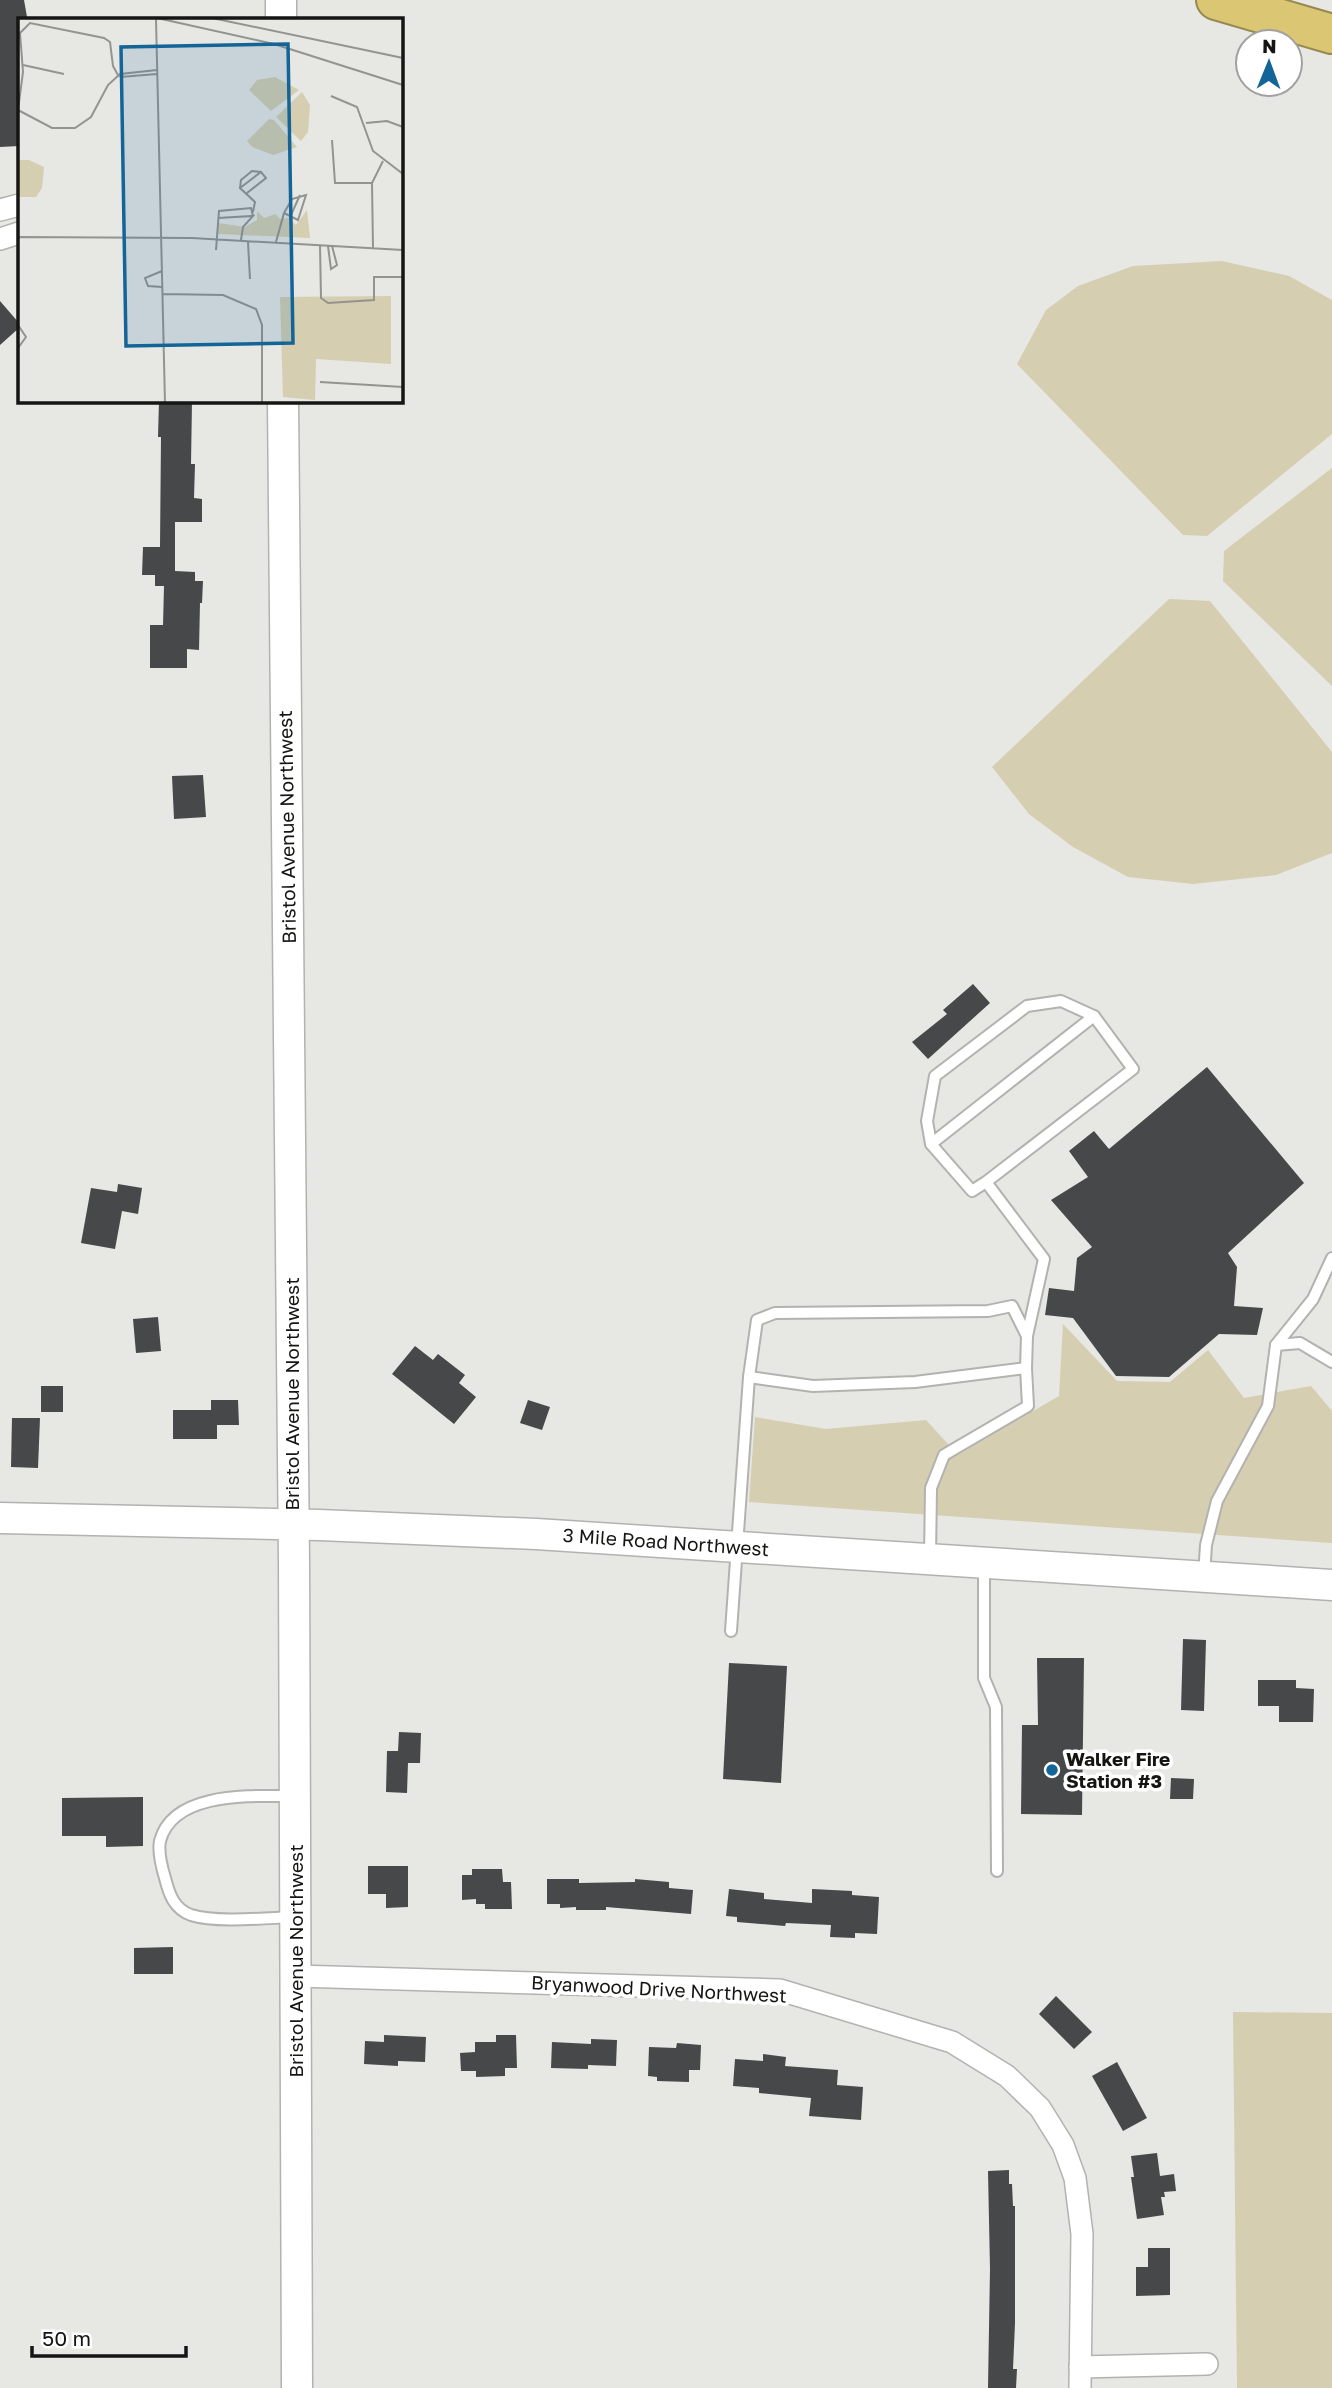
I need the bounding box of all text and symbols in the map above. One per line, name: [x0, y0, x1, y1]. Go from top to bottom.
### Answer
inset map: [18, 18, 402, 402]
north arrow: [1234, 28, 1304, 98]
text: N: [1262, 34, 1277, 57]
street label: Bristol Avenue Northwest: [273, 710, 300, 944]
street label: Bristol Avenue Northwest: [280, 1277, 303, 1511]
street label: 3 Mile Road Northwest: [562, 1523, 770, 1560]
place label: Walker Fire Station #3: [1066, 1747, 1170, 1792]
marker: Walker Fire Station #3: [1044, 1762, 1060, 1778]
street label: Bristol Avenue Northwest: [284, 1844, 307, 2078]
street label: Bryanwood Drive Northwest: [531, 1970, 787, 2007]
scale bar: [32, 2314, 186, 2358]
text: 50 m: [42, 2325, 91, 2351]

